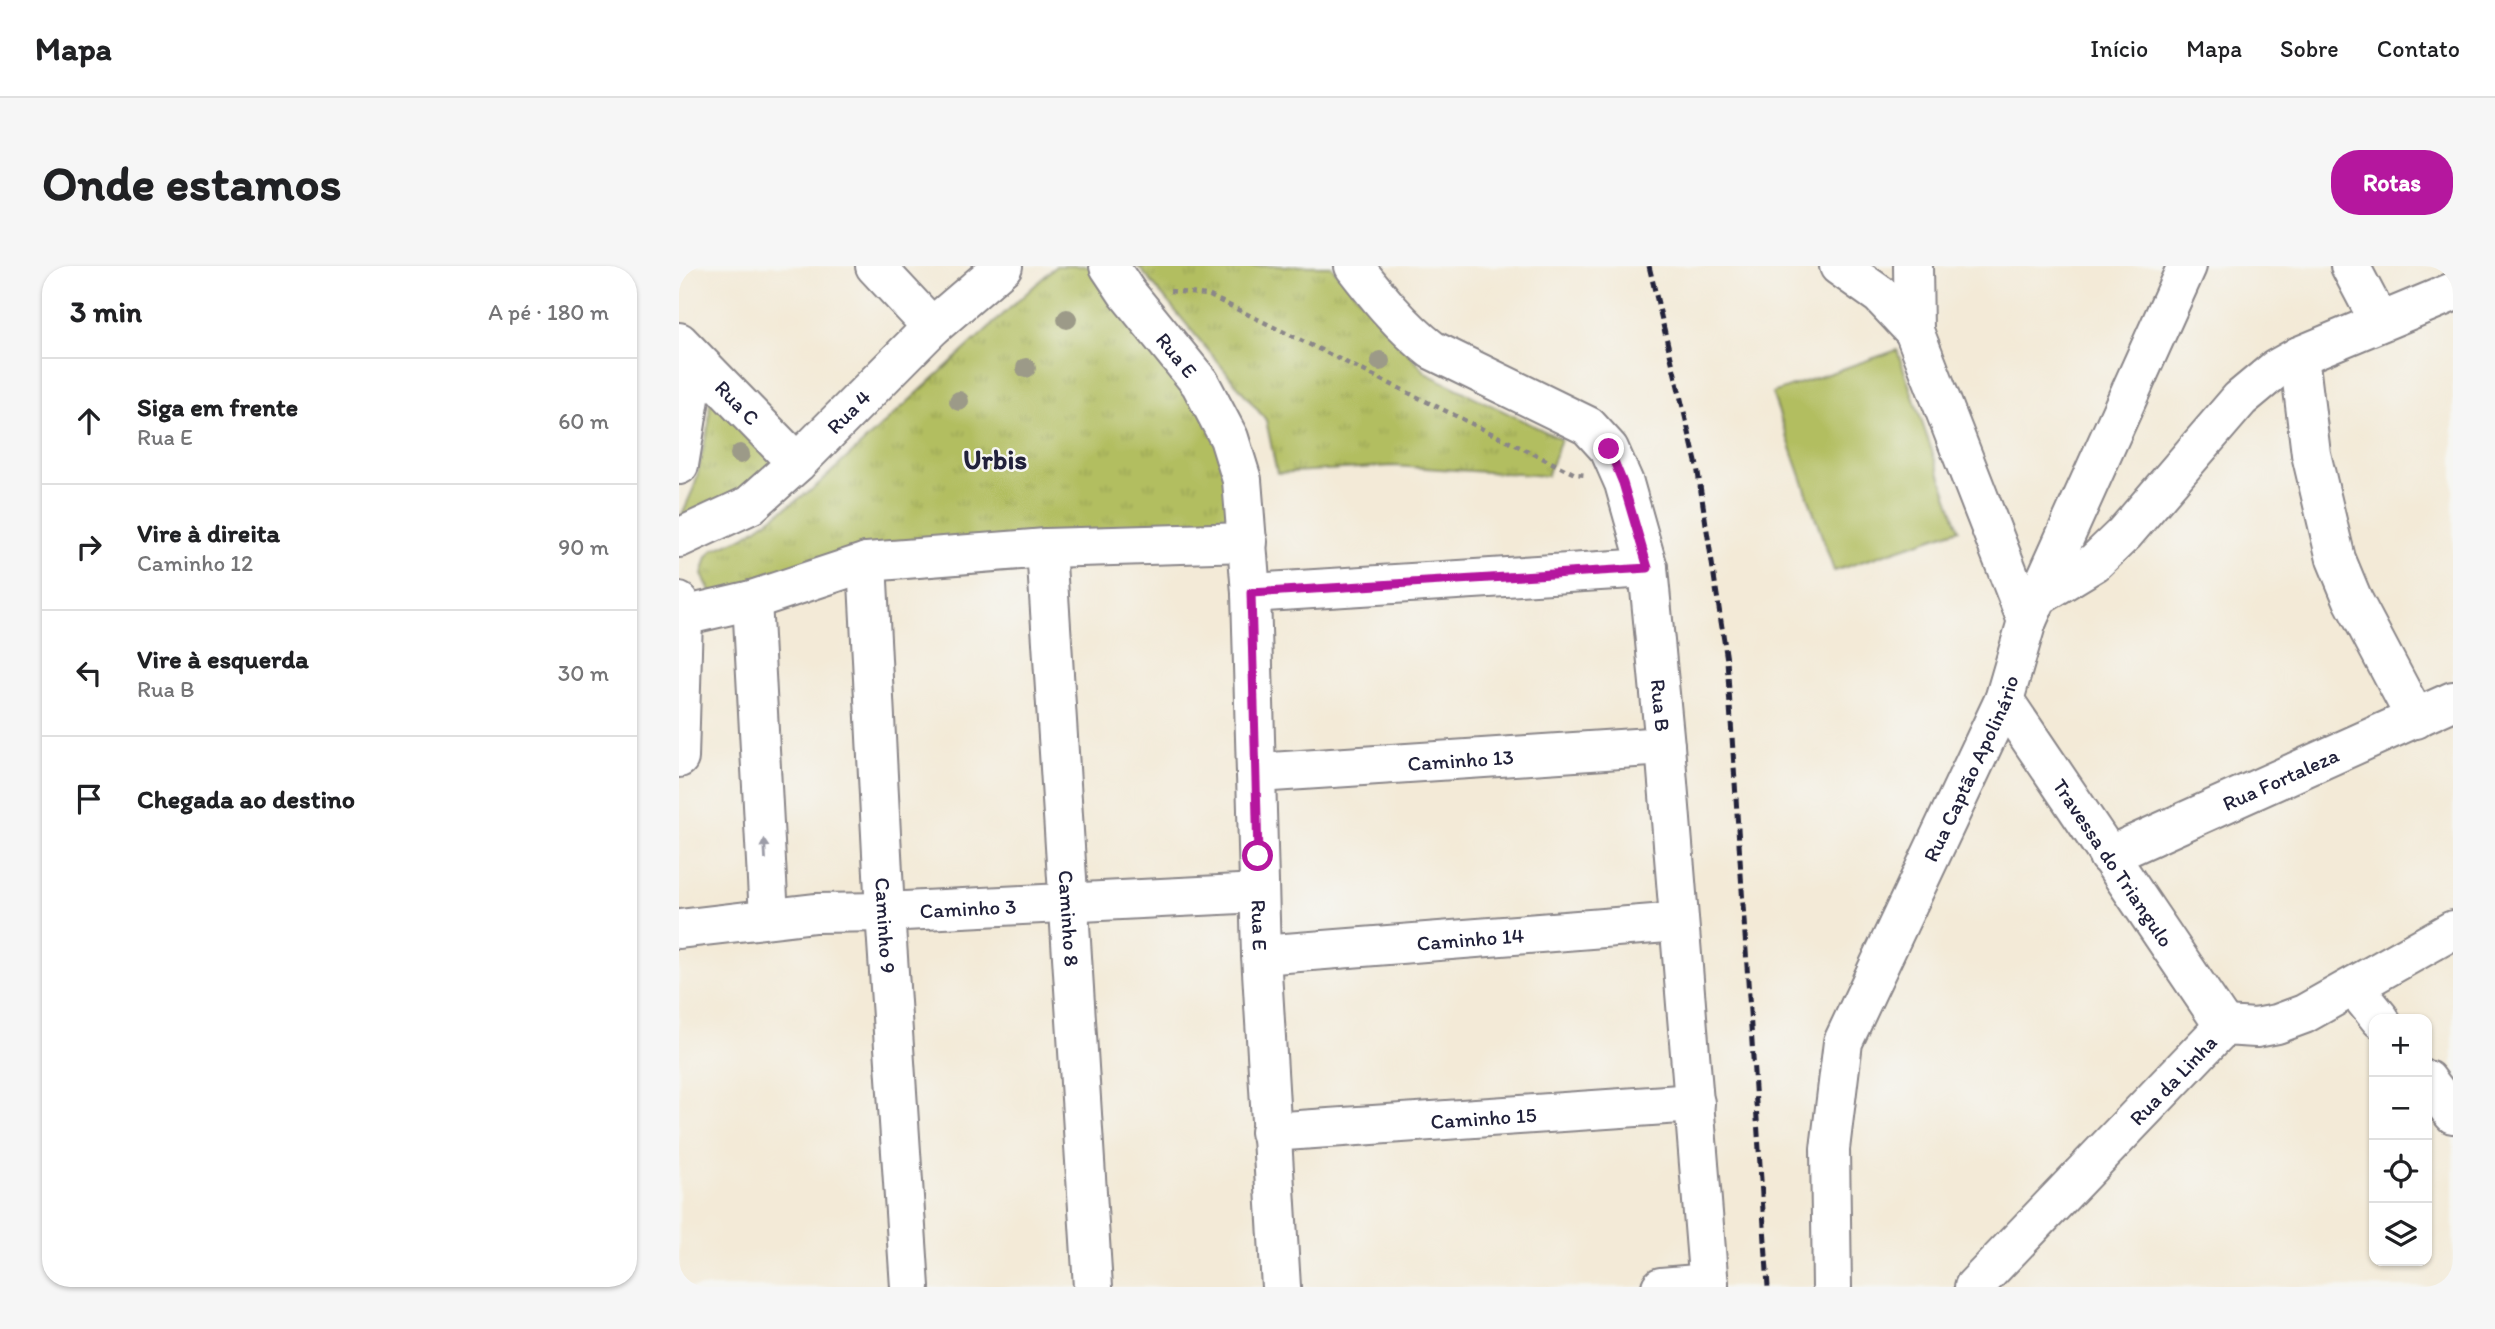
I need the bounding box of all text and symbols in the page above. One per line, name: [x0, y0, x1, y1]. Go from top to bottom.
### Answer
text: Mapa: [35, 29, 112, 68]
text: Início: [2090, 34, 2148, 63]
text: Mapa: [2186, 34, 2242, 63]
text: Sobre: [2280, 34, 2339, 63]
text: Contato: [2377, 34, 2460, 63]
button: Rotas: [2331, 150, 2453, 215]
text: Onde estamos: [42, 153, 342, 212]
text: 3 min: [70, 293, 142, 330]
text: A pé · 180 m: [488, 298, 609, 326]
street label: Rua E: [1151, 327, 1203, 382]
street label: Rua C: [710, 374, 765, 430]
street label: Rua 4: [821, 384, 876, 439]
text: Siga em frente: [137, 391, 298, 423]
icon: ahead: [70, 402, 108, 440]
text: 60 m: [558, 407, 609, 435]
text: Rua E: [137, 423, 193, 451]
route end: [1593, 433, 1624, 464]
district label: Urbis: [963, 442, 1027, 476]
text: Vire à direita: [137, 517, 280, 549]
icon: right: [70, 528, 108, 566]
text: 90 m: [558, 533, 609, 561]
text: Caminho 12: [137, 549, 253, 577]
text: Vire à esquerda: [137, 643, 309, 675]
icon: left: [70, 654, 108, 692]
text: 30 m: [558, 659, 609, 687]
street label: Rua Captão Apolinário: [1917, 672, 2023, 865]
text: Rua B: [137, 675, 195, 703]
street label: Rua B: [1646, 678, 1676, 733]
street label: Rua Fortaleza: [2218, 742, 2342, 815]
street label: Caminho 13: [1407, 744, 1515, 775]
street label: Travessa do Triangulo: [2048, 774, 2179, 951]
icon: arrive: [70, 780, 108, 818]
text: Chegada ao destino: [137, 783, 355, 815]
one-way arrow: [759, 838, 770, 860]
route start: [1242, 840, 1273, 871]
street label: Caminho 8: [1054, 869, 1085, 967]
street label: Caminho 9: [871, 877, 902, 974]
street label: Caminho 3: [919, 893, 1017, 923]
street label: Rua E: [1247, 899, 1273, 951]
street label: Caminho 14: [1416, 922, 1525, 955]
map controls: [2369, 1014, 2432, 1266]
button: +: [2369, 1014, 2432, 1077]
street label: Rua da Linha: [2124, 1029, 2221, 1130]
button: −: [2369, 1077, 2432, 1140]
street label: Caminho 15: [1430, 1101, 1537, 1134]
button: locate: [2369, 1140, 2432, 1203]
button: layers: [2369, 1203, 2432, 1266]

